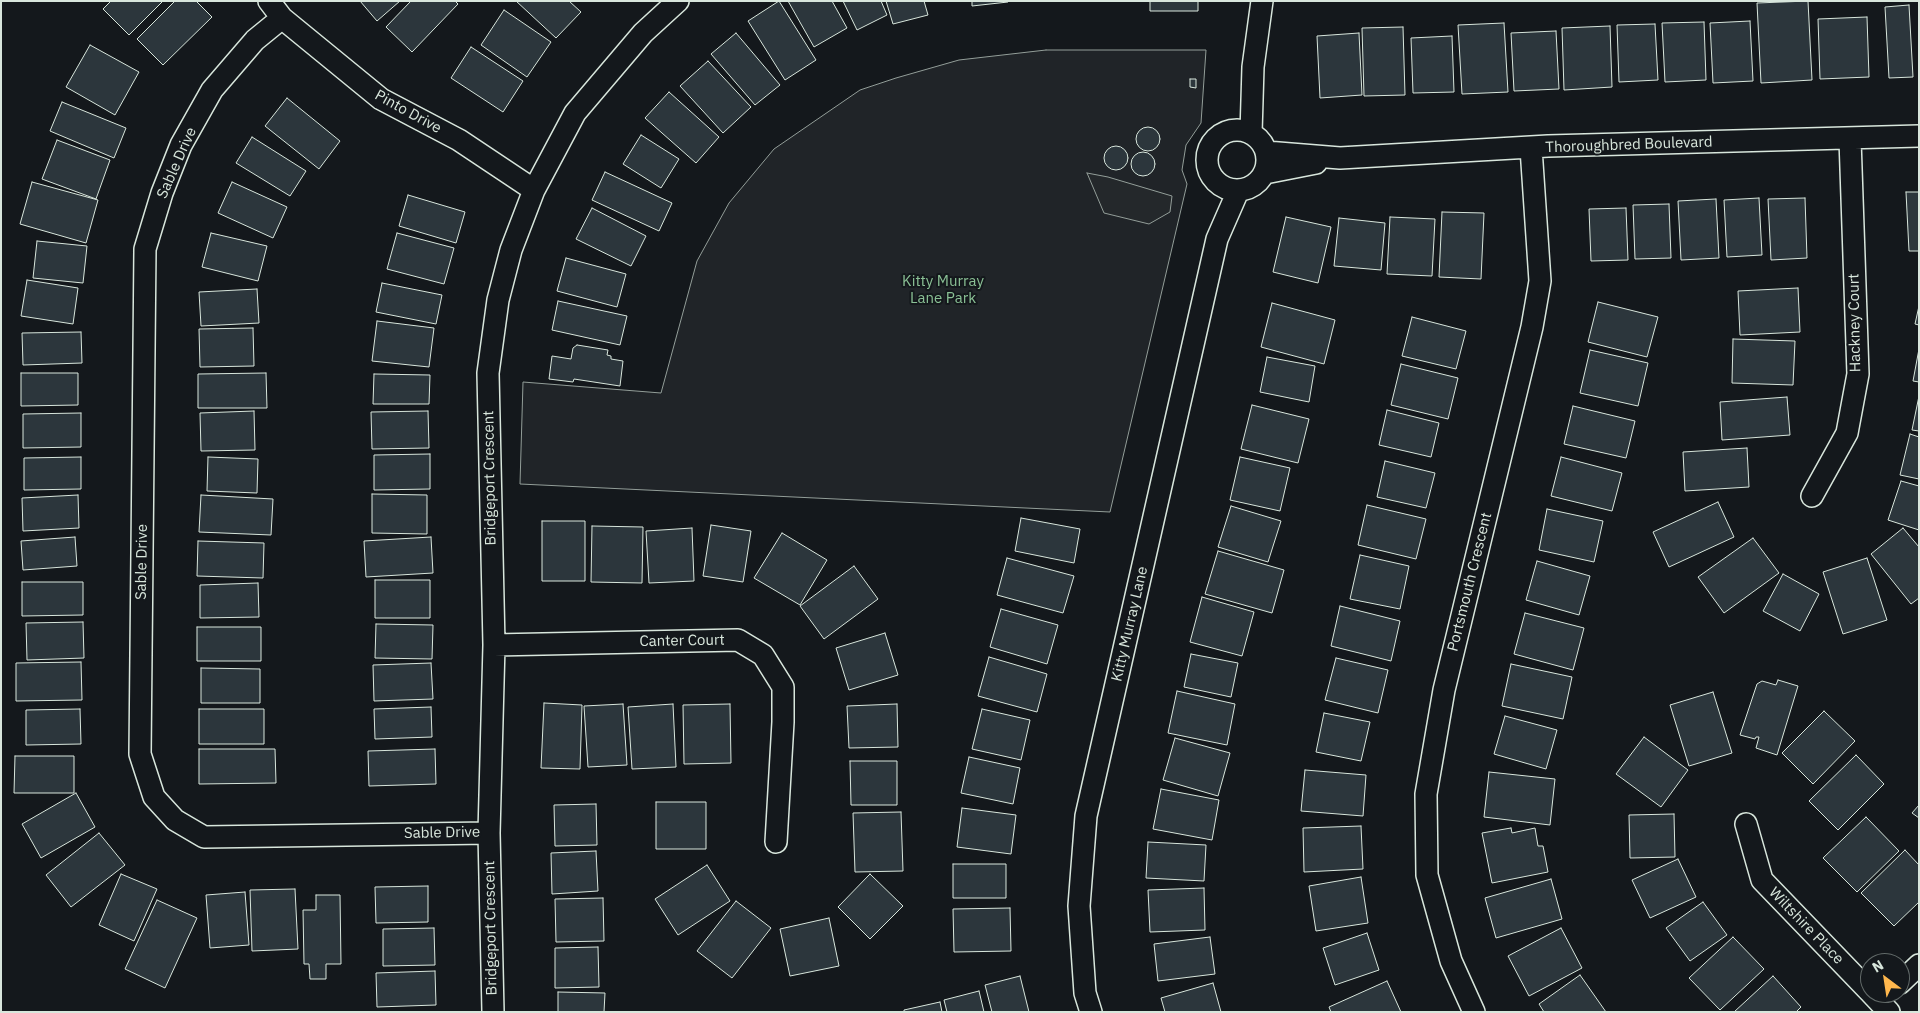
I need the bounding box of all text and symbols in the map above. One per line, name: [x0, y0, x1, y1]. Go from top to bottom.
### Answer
street label: Pinto Drive: [372, 86, 444, 138]
street label: Sable Drive: [153, 125, 201, 201]
street label: Thoroughbred Boulevard: [1545, 133, 1713, 157]
park label: Kitty Murray Lane Park: [902, 273, 984, 308]
street label: Hackney Court: [1845, 273, 1865, 373]
street label: Bridgeport Crescent: [480, 410, 500, 546]
street label: Portsmouth Crescent: [1444, 511, 1496, 653]
street label: Sable Drive: [132, 524, 152, 600]
street label: Kitty Murray Lane: [1108, 565, 1152, 683]
street label: Canter Court: [639, 631, 725, 651]
street label: Sable Drive: [404, 823, 480, 843]
street label: Bridgeport Crescent: [481, 860, 501, 996]
street label: Wiltshire Place: [1765, 884, 1847, 968]
north arrow: [1860, 953, 1910, 1003]
text: N: [1869, 956, 1887, 976]

